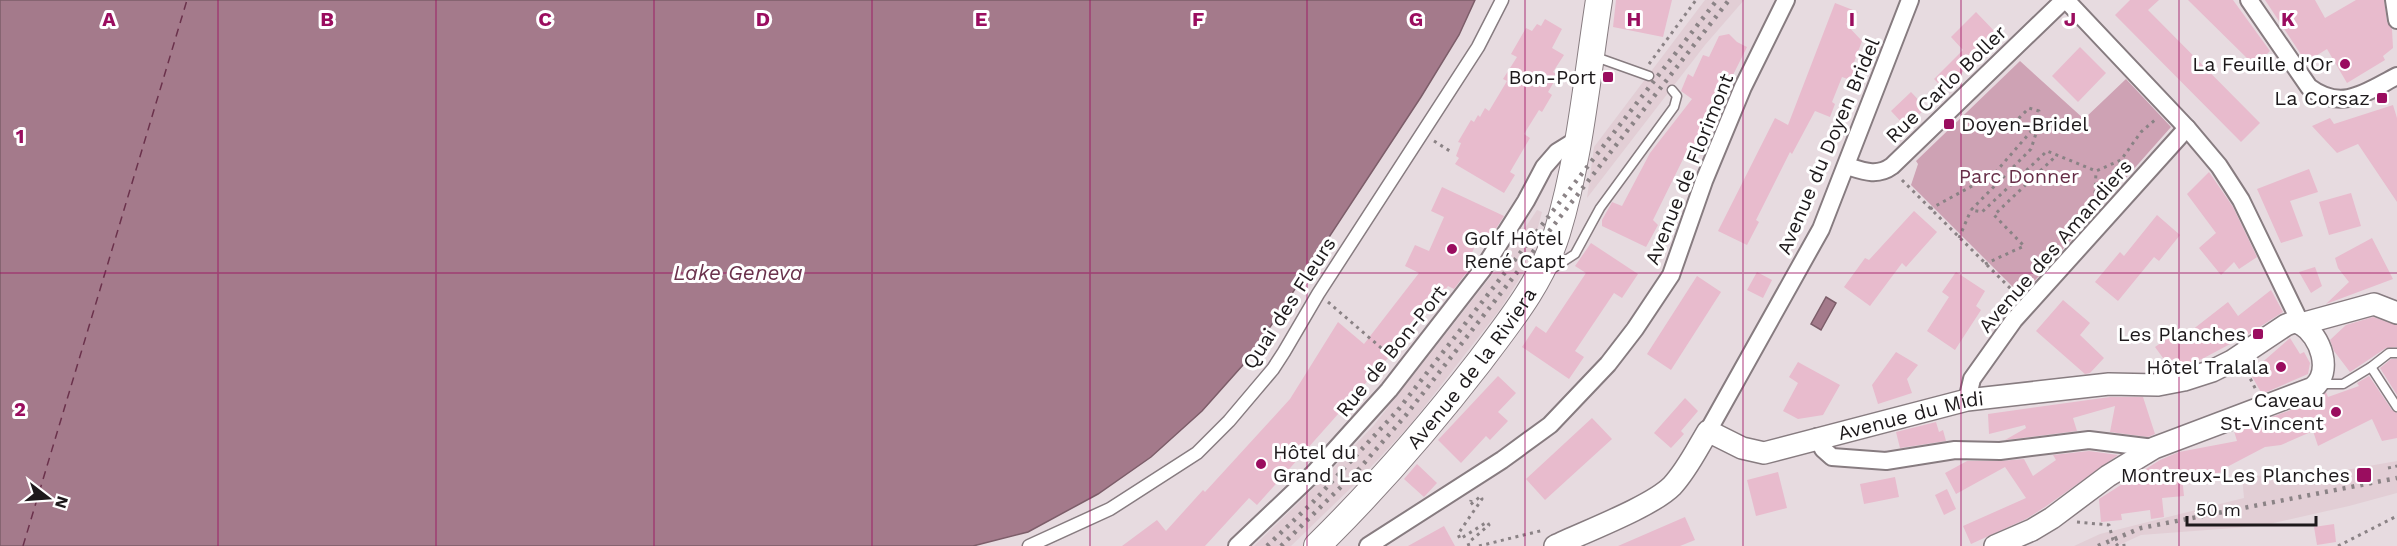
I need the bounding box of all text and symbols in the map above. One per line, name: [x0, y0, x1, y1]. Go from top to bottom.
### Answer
text: A: [102, 7, 116, 31]
text: B: [320, 7, 334, 31]
text: C: [538, 7, 552, 31]
text: D: [756, 7, 770, 31]
text: E: [975, 7, 987, 31]
text: F: [1192, 7, 1204, 31]
text: G: [1409, 7, 1423, 31]
text: H: [1627, 7, 1641, 31]
text: I: [1849, 7, 1855, 31]
text: J: [2064, 7, 2076, 31]
text: K: [2281, 7, 2295, 31]
street label: Rue Carlo Boller: [1881, 20, 2011, 148]
street label: Avenue du Doyen Bridel: [1771, 34, 1885, 258]
place label: La Feuille d'Or: [2192, 52, 2333, 76]
marker: La Feuille d'Or: [2338, 57, 2352, 71]
place label: Bon-Port: [1508, 65, 1597, 89]
street label: Avenue de Florimont: [1640, 69, 1739, 268]
marker: Bon-Port: [1601, 70, 1615, 84]
place label: La Corsaz: [2274, 86, 2370, 110]
marker: La Corsaz: [2375, 91, 2389, 105]
place label: Doyen-Bridel: [1961, 112, 2088, 136]
marker: Doyen-Bridel: [1942, 117, 1956, 131]
text: 1: [16, 124, 24, 148]
street label: Avenue des Amandiers: [1973, 154, 2137, 338]
park label: Parc Donner: [1959, 164, 2079, 188]
place label: Golf Hôtel René Capt: [1464, 226, 1566, 273]
street label: Quai des Fleurs: [1237, 232, 1341, 374]
marker: Golf Hôtel René Capt: [1445, 242, 1459, 256]
water label: Lake Geneva: [673, 260, 803, 285]
street label: Rue de Bon-Port: [1331, 280, 1452, 422]
street label: Avenue de la Riviera: [1402, 283, 1541, 454]
place label: Les Planches: [2118, 322, 2246, 346]
marker: Les Planches: [2251, 327, 2265, 341]
place label: Hôtel Tralala: [2146, 355, 2269, 379]
marker: Hôtel Tralala: [2274, 360, 2288, 374]
street label: Avenue du Midi: [1835, 386, 1985, 445]
place label: Caveau St-Vincent: [2220, 388, 2325, 435]
text: 2: [14, 397, 26, 421]
marker: Caveau St-Vincent: [2329, 405, 2343, 419]
place label: Hôtel du Grand Lac: [1273, 440, 1373, 487]
marker: Hôtel du Grand Lac: [1254, 457, 1268, 471]
place label: Montreux-Les Planches: [2121, 463, 2350, 487]
marker: Montreux-Les Planches: [2355, 466, 2373, 484]
north arrow: [18, 468, 78, 528]
scale bar: [2187, 489, 2316, 527]
text: N: [51, 494, 73, 511]
text: 50 m: [2196, 499, 2241, 520]

